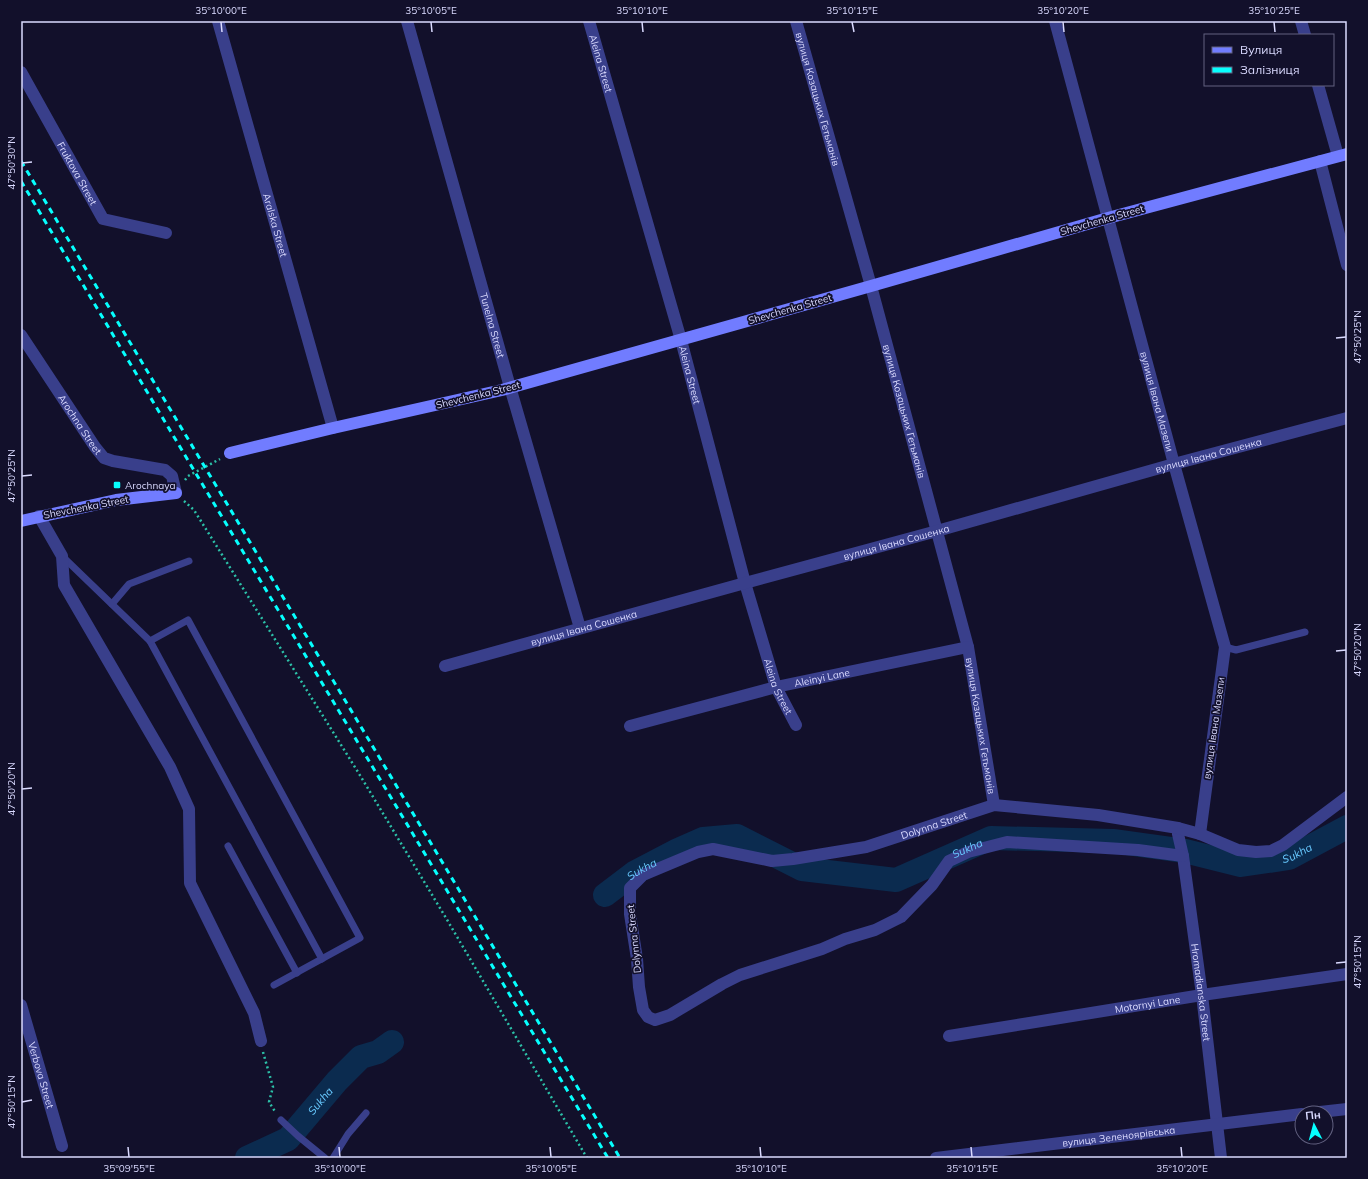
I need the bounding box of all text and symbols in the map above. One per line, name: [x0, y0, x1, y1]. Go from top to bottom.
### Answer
text: 35°10'00"E: [195, 4, 247, 17]
text: 35°10'05"E: [405, 4, 457, 17]
text: 35°10'10"E: [616, 4, 668, 17]
text: 35°10'15"E: [826, 4, 878, 17]
text: 35°10'20"E: [1037, 4, 1089, 17]
text: 35°10'25"E: [1248, 4, 1300, 17]
street label: вулиця Козацьких Гетьманів: [793, 31, 843, 168]
street label: Aleina Street: [587, 33, 616, 94]
legend: [1204, 34, 1334, 86]
text: Вулиця: [1240, 42, 1282, 57]
text: Залізниця: [1240, 62, 1300, 77]
text: 47°50'30"N: [5, 136, 18, 190]
street label: Fruktova Street: [55, 139, 101, 208]
street label: Aralska Street: [260, 192, 291, 259]
street label: Shevchenka Street: [1059, 202, 1146, 238]
street label: Tunelna Street: [477, 291, 508, 360]
street label: Shevchenka Street: [747, 291, 834, 327]
text: 47°50'25"N: [1351, 310, 1364, 364]
street label: вулиця Козацьких Гетьманів: [880, 343, 929, 480]
street label: Aleina Street: [676, 344, 704, 406]
street label: вулиця Івана Мазепи: [1138, 350, 1177, 453]
street label: Shevchenka Street: [435, 378, 522, 412]
street label: Arochna Street: [55, 392, 105, 457]
street label: вулиця Івана Сошенка: [1154, 435, 1263, 475]
text: 47°50'25"N: [5, 449, 18, 503]
place label: Arochnaya: [125, 479, 175, 492]
marker: Arochnaya: [112, 480, 122, 490]
street label: Shevchenka Street: [42, 492, 130, 522]
street label: вулиця Івана Сошенка: [842, 521, 951, 563]
street label: вулиця Івана Сошенка: [529, 607, 638, 648]
text: 47°50'20"N: [1351, 623, 1364, 677]
street label: вулиця Козацьких Гетьманів: [963, 656, 999, 795]
street label: Aleina Street: [761, 657, 796, 717]
street label: Aleinyi Lane: [793, 665, 851, 690]
street label: вулиця Івана Мазепи: [1200, 676, 1228, 780]
text: 47°50'20"N: [5, 762, 18, 816]
street label: Dolynna Street: [899, 808, 969, 842]
water label: Sukha: [950, 835, 985, 861]
water label: Sukha: [1281, 840, 1315, 866]
water label: Sukha: [624, 855, 659, 883]
street label: Dolynna Street: [624, 904, 644, 974]
text: 47°50'15"N: [1351, 935, 1364, 989]
street label: Hromadianska Street: [1189, 943, 1214, 1042]
street label: Motornyi Lane: [1114, 992, 1181, 1016]
street label: Verbova Street: [26, 1040, 57, 1110]
text: 47°50'15"N: [5, 1075, 18, 1129]
water label: Sukha: [304, 1084, 336, 1118]
north arrow: [1294, 1105, 1334, 1145]
text: Пн: [1305, 1107, 1321, 1123]
street label: вулиця Зеленоярівська: [1061, 1123, 1176, 1149]
text: 35°09'55"E: [103, 1162, 155, 1175]
text: 35°10'00"E: [314, 1162, 366, 1175]
text: 35°10'05"E: [525, 1162, 577, 1175]
text: 35°10'10"E: [735, 1162, 787, 1175]
text: 35°10'15"E: [946, 1162, 998, 1175]
text: 35°10'20"E: [1156, 1162, 1208, 1175]

